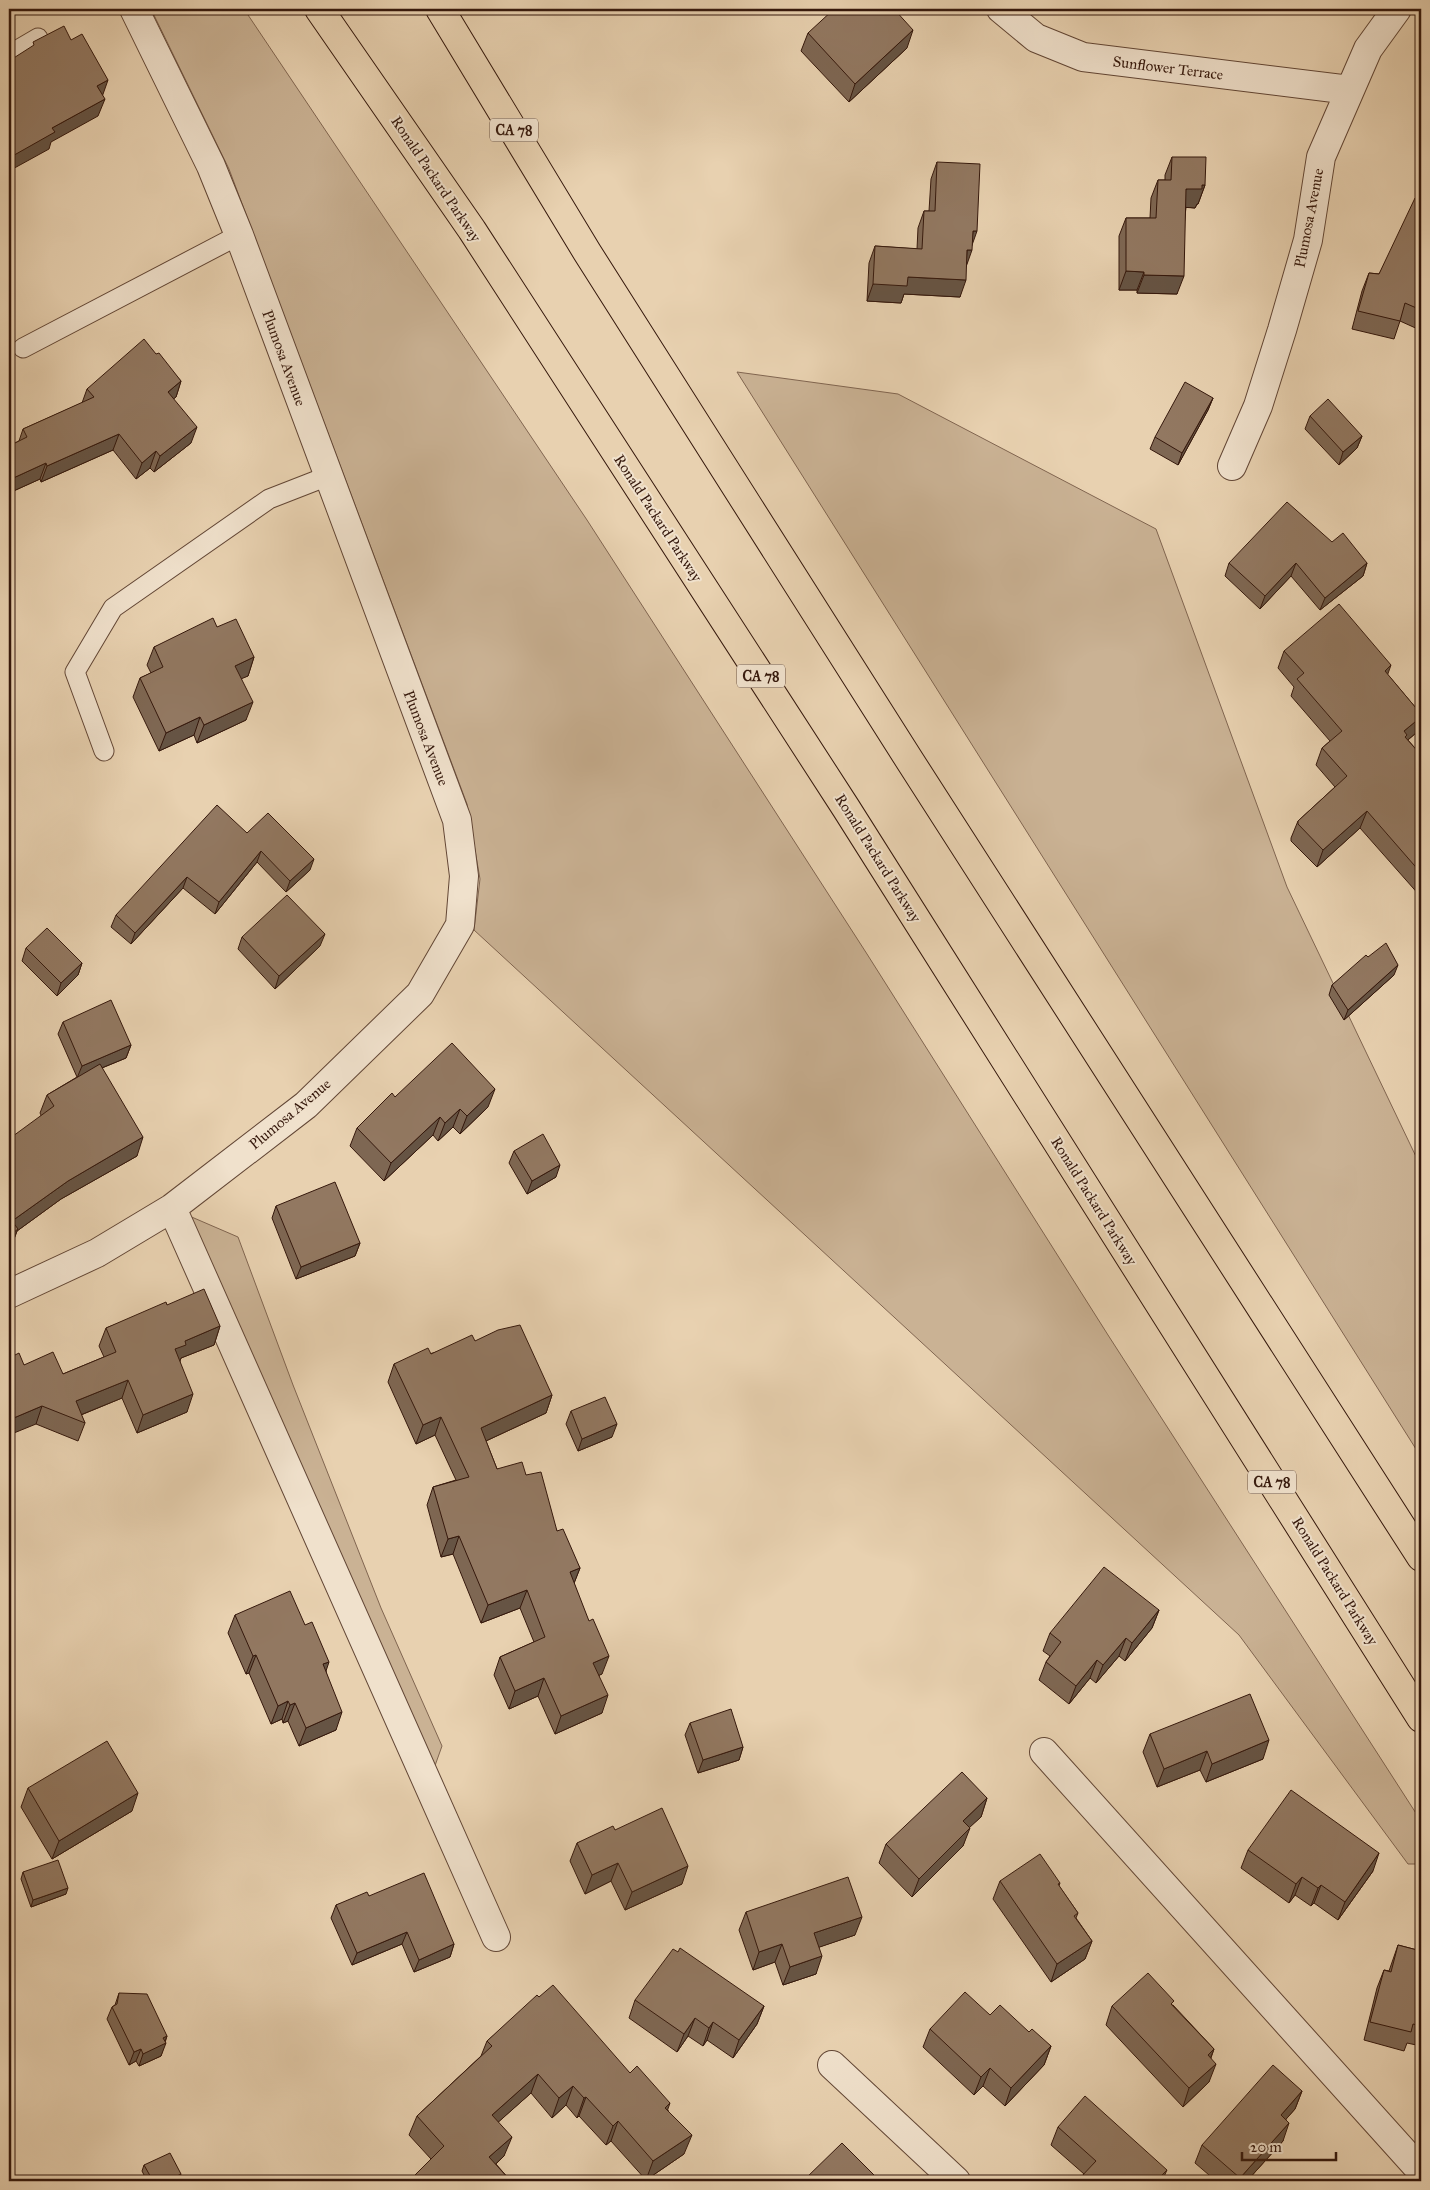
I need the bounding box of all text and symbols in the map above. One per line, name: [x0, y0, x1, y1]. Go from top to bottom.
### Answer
street label: Sunflower Terrace: [1112, 52, 1224, 84]
street label: Ronald Packard Parkway: [387, 113, 485, 246]
road number: CA 78: [490, 118, 538, 142]
street label: Plumosa Avenue: [1291, 167, 1327, 269]
street label: Plumosa Avenue: [258, 308, 310, 408]
street label: Ronald Packard Parkway: [610, 451, 706, 586]
road number: CA 78: [737, 664, 785, 688]
street label: Plumosa Avenue: [400, 688, 452, 788]
street label: Ronald Packard Parkway: [831, 790, 925, 926]
street label: Plumosa Avenue: [246, 1075, 334, 1153]
street label: Ronald Packard Parkway: [1047, 1133, 1141, 1269]
road number: CA 78: [1248, 1470, 1296, 1494]
street label: Ronald Packard Parkway: [1288, 1513, 1382, 1649]
scale bar: [1242, 2130, 1336, 2162]
text: 20 m: [1250, 2138, 1282, 2156]

